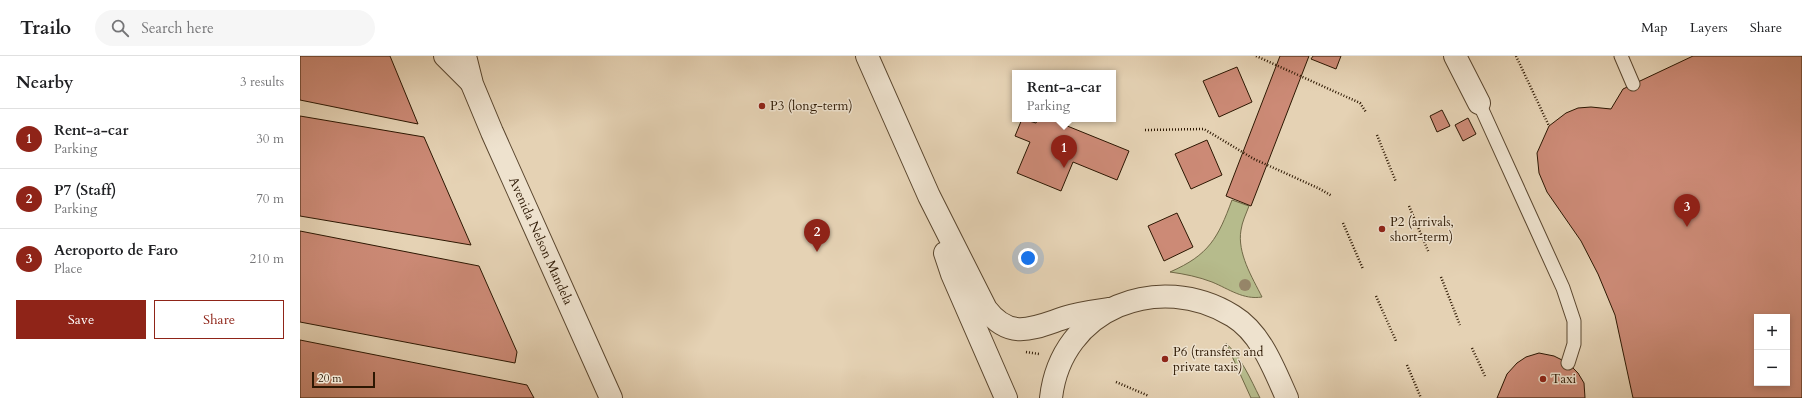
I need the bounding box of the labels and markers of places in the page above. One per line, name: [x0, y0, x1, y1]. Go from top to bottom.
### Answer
place label: P3 (long-term): [770, 97, 853, 115]
marker: P3 (long-term): [757, 101, 767, 111]
pin: 1: [1051, 135, 1077, 168]
pin: 3: [1674, 194, 1700, 227]
place label: P2 (arrivals, short-term): [1390, 213, 1454, 246]
pin: 2: [804, 219, 830, 252]
marker: P2 (arrivals, short-term): [1377, 224, 1387, 234]
place label: P6 (transfers and private taxis): [1173, 343, 1264, 376]
marker: P6 (transfers and private taxis): [1160, 354, 1170, 364]
place label: Taxi: [1551, 370, 1577, 388]
marker: Taxi: [1538, 374, 1548, 384]

